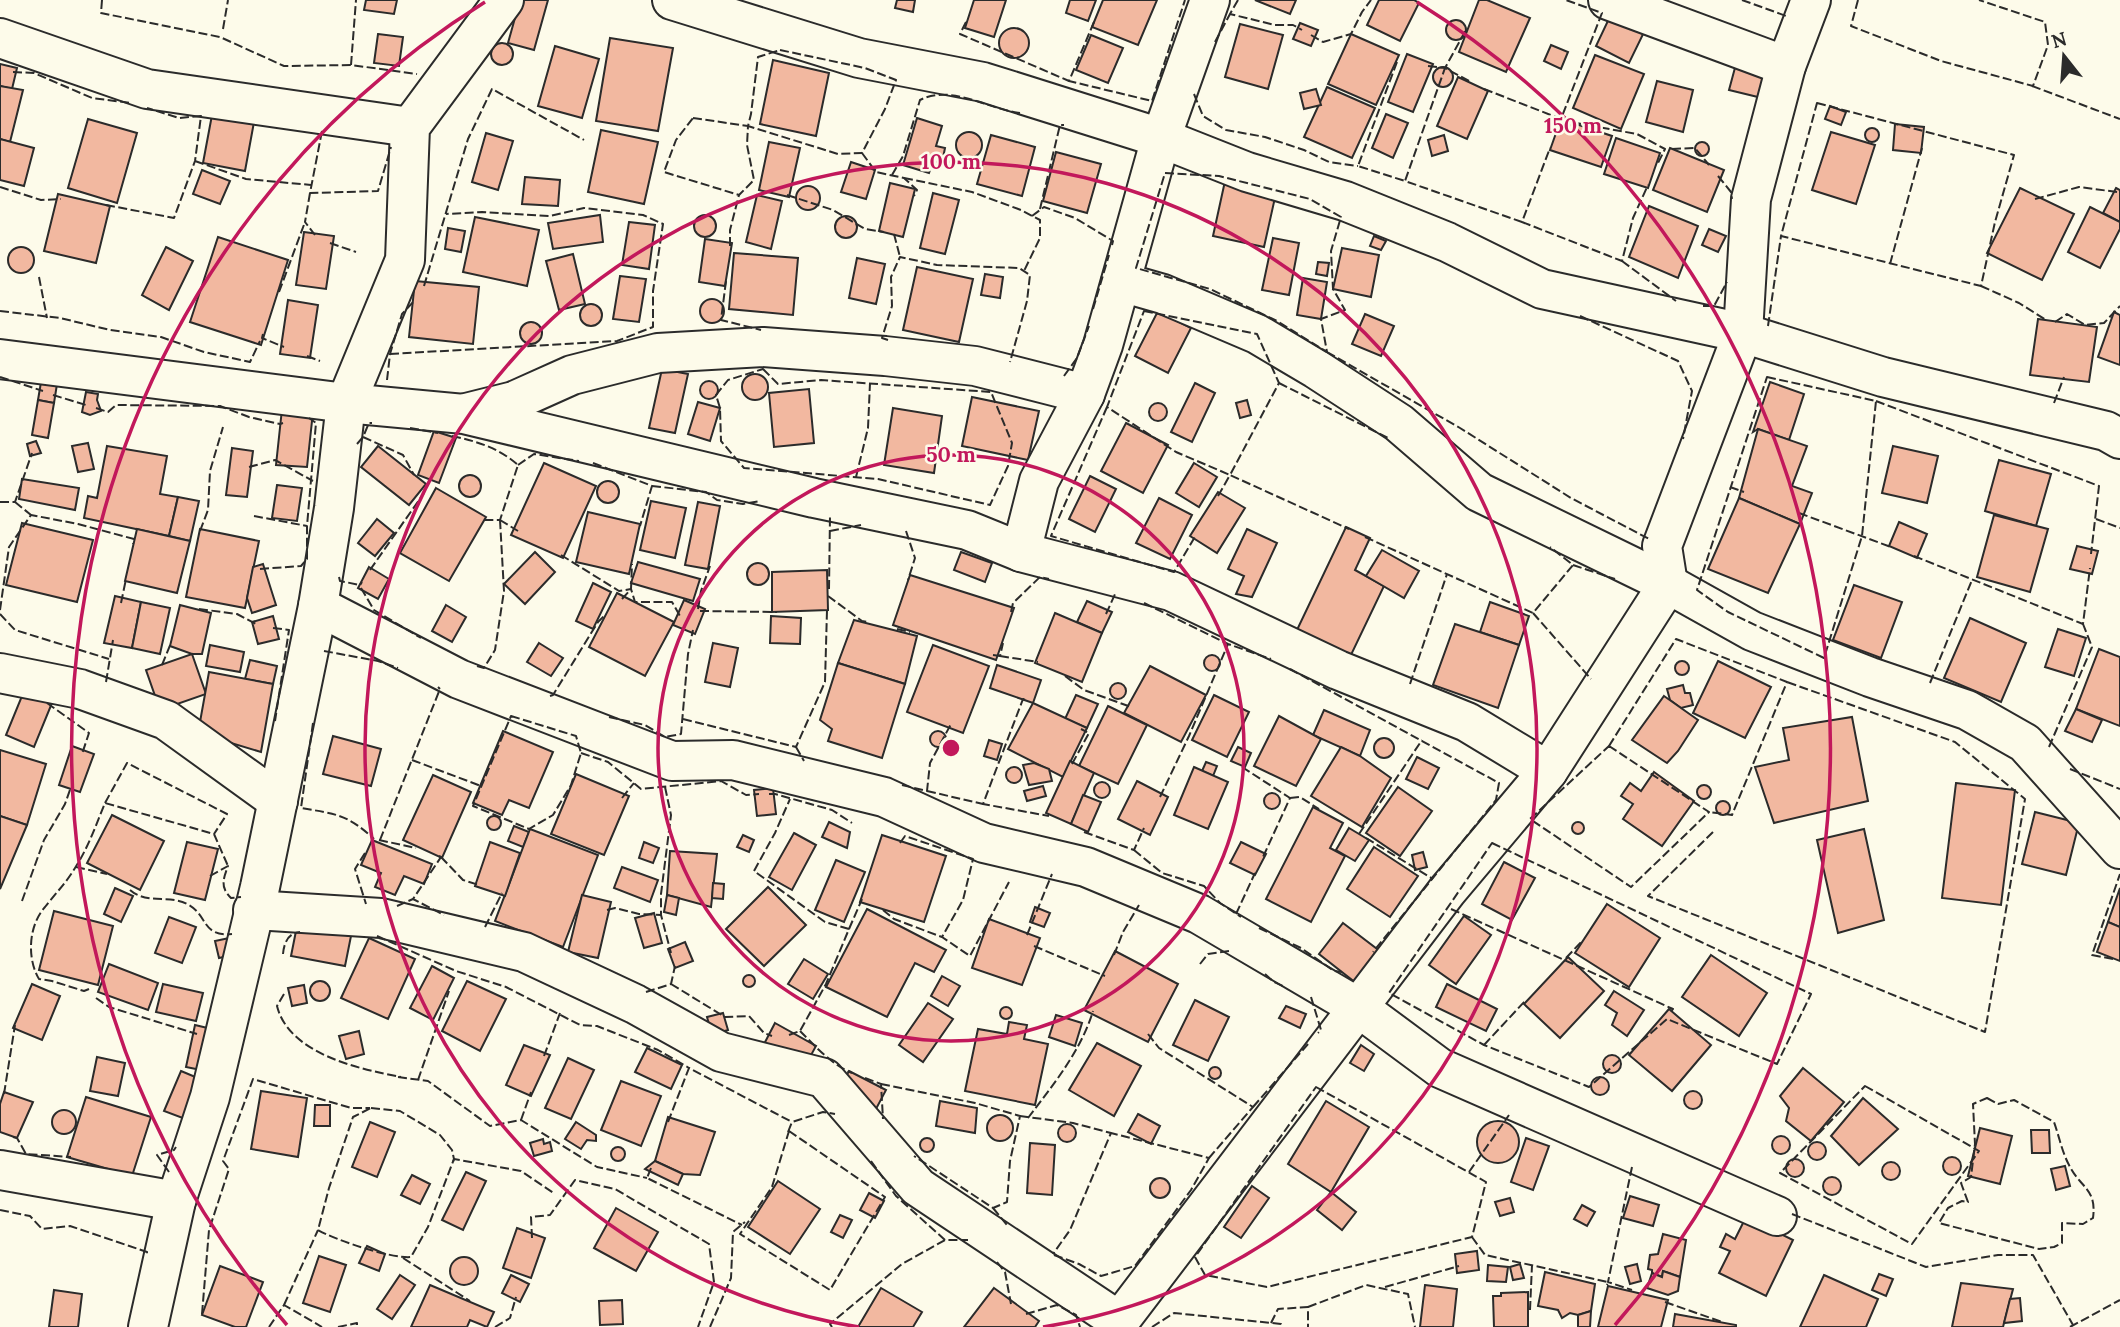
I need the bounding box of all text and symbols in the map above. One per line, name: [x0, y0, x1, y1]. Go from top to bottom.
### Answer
north arrow: [2029, 21, 2099, 91]
text: N: [2048, 26, 2070, 53]
text: 150 m: [1544, 112, 1602, 139]
text: 100 m: [921, 148, 981, 175]
text: 50 m: [926, 441, 976, 468]
centre of rings: [939, 736, 963, 760]

